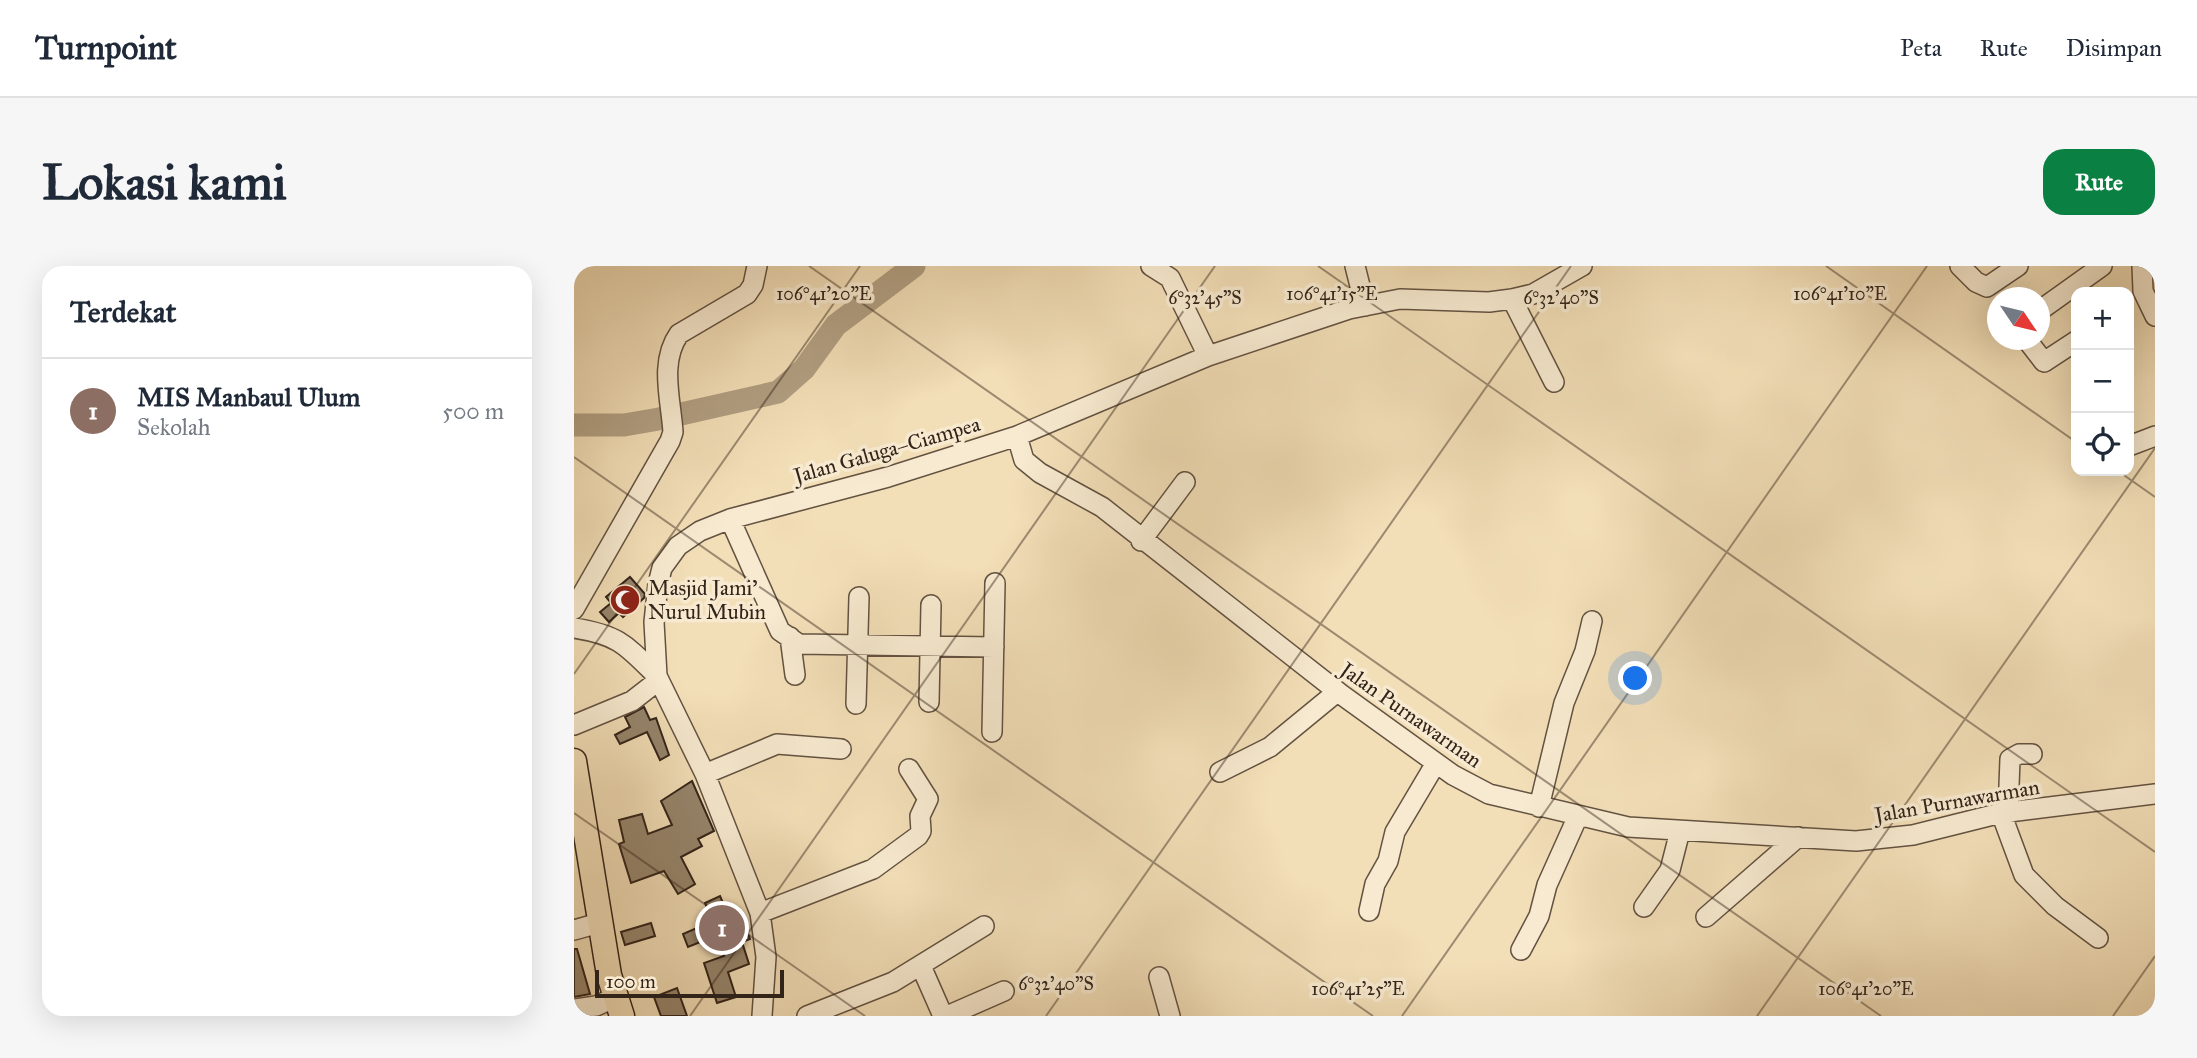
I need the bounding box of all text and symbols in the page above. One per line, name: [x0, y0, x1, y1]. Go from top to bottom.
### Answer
text: Turnpoint: [35, 28, 177, 68]
text: Peta: [1900, 33, 1942, 63]
text: Rute: [1980, 33, 2028, 63]
text: Disimpan: [2066, 33, 2162, 63]
button: Rute: [2043, 149, 2155, 215]
text: Lokasi kami: [42, 153, 286, 212]
text: 106°41'20"E: [776, 283, 872, 305]
text: 106°41'15"E: [1286, 283, 1378, 305]
text: 106°41'10"E: [1793, 283, 1887, 305]
text: 6°32'45"S: [1168, 287, 1242, 309]
text: 6°32'40"S: [1523, 287, 1599, 309]
north arrow: [1987, 287, 2050, 350]
map controls: [2071, 287, 2134, 476]
button: +: [2071, 287, 2134, 350]
text: Terdekat: [70, 294, 176, 330]
button: −: [2071, 350, 2134, 413]
text: MIS Manbaul Ulum: [137, 381, 360, 413]
text: 1: [88, 397, 98, 425]
text: 500 m: [442, 397, 504, 425]
street label: Jalan Galuga–Ciampea: [789, 411, 983, 490]
text: Sekolah: [137, 413, 211, 441]
button: locate: [2071, 413, 2134, 476]
place label: Masjid Jami' Nurul Mubin: [648, 575, 766, 625]
mosque icon: Masjid Jami' Nurul Mubin: [608, 583, 642, 617]
street label: Jalan Purnawarman: [1334, 655, 1487, 773]
your location: [1618, 661, 1652, 695]
street label: Jalan Purnawarman: [1871, 774, 2041, 829]
pin: 1: [699, 902, 745, 954]
scale bar: [595, 967, 784, 999]
text: 100 m: [606, 970, 656, 993]
text: 6°32'40"S: [1018, 973, 1094, 995]
text: 106°41'25"E: [1311, 978, 1405, 1000]
text: 106°41'20"E: [1818, 978, 1914, 1000]

